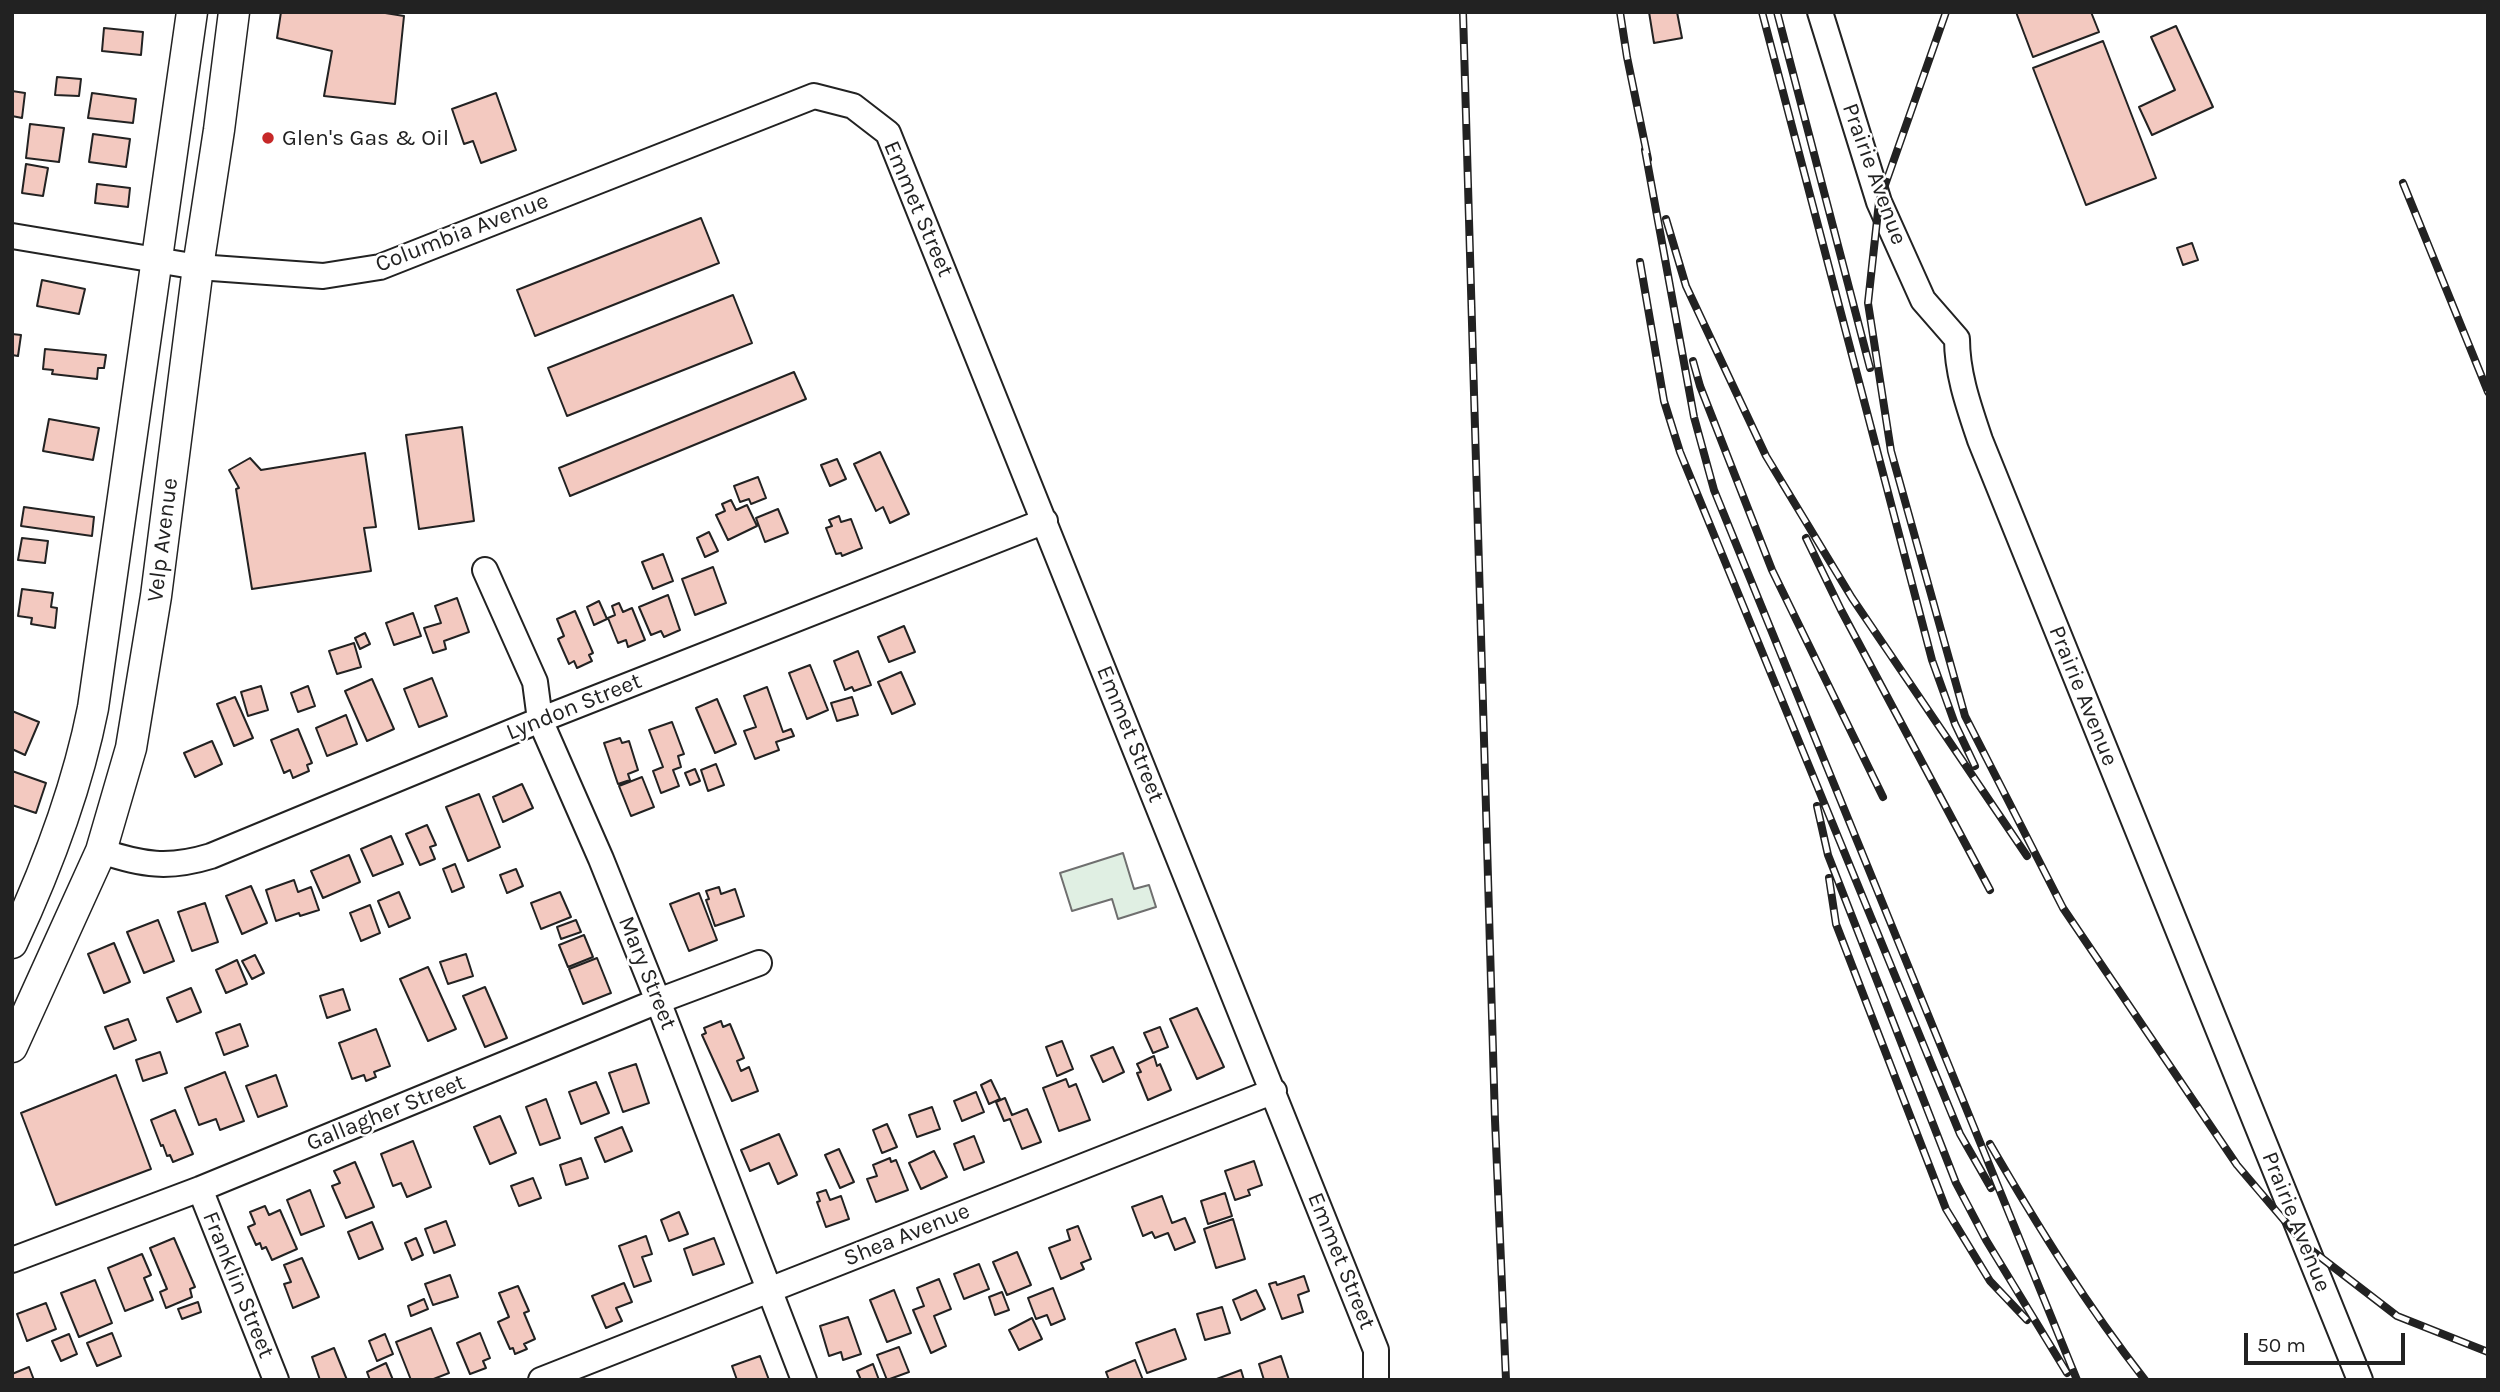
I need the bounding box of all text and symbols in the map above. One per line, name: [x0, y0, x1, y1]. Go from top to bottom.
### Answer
street label: Prairie Avenue: [1836, 99, 1912, 249]
place label: Glen's Gas & Oil: [282, 124, 449, 152]
marker: Glen's Gas & Oil: [260, 130, 276, 146]
street label: Emmet Street: [877, 137, 959, 281]
street label: Columbia Avenue: [372, 187, 552, 279]
street label: Velp Avenue: [142, 476, 184, 604]
street label: Prairie Avenue: [2042, 622, 2124, 770]
street label: Emmet Street: [1090, 662, 1170, 806]
street label: Lyndon Street: [502, 667, 646, 747]
street label: Mary Street: [612, 912, 682, 1034]
street label: Gallagher Street: [303, 1069, 469, 1157]
street label: Prairie Avenue: [2255, 1148, 2337, 1296]
street label: Emmet Street: [1301, 1189, 1381, 1333]
street label: Shea Avenue: [840, 1197, 974, 1273]
street label: Franklin Street: [196, 1208, 280, 1362]
scale bar: [2248, 1318, 2409, 1362]
text: 50 m: [2257, 1333, 2306, 1357]

